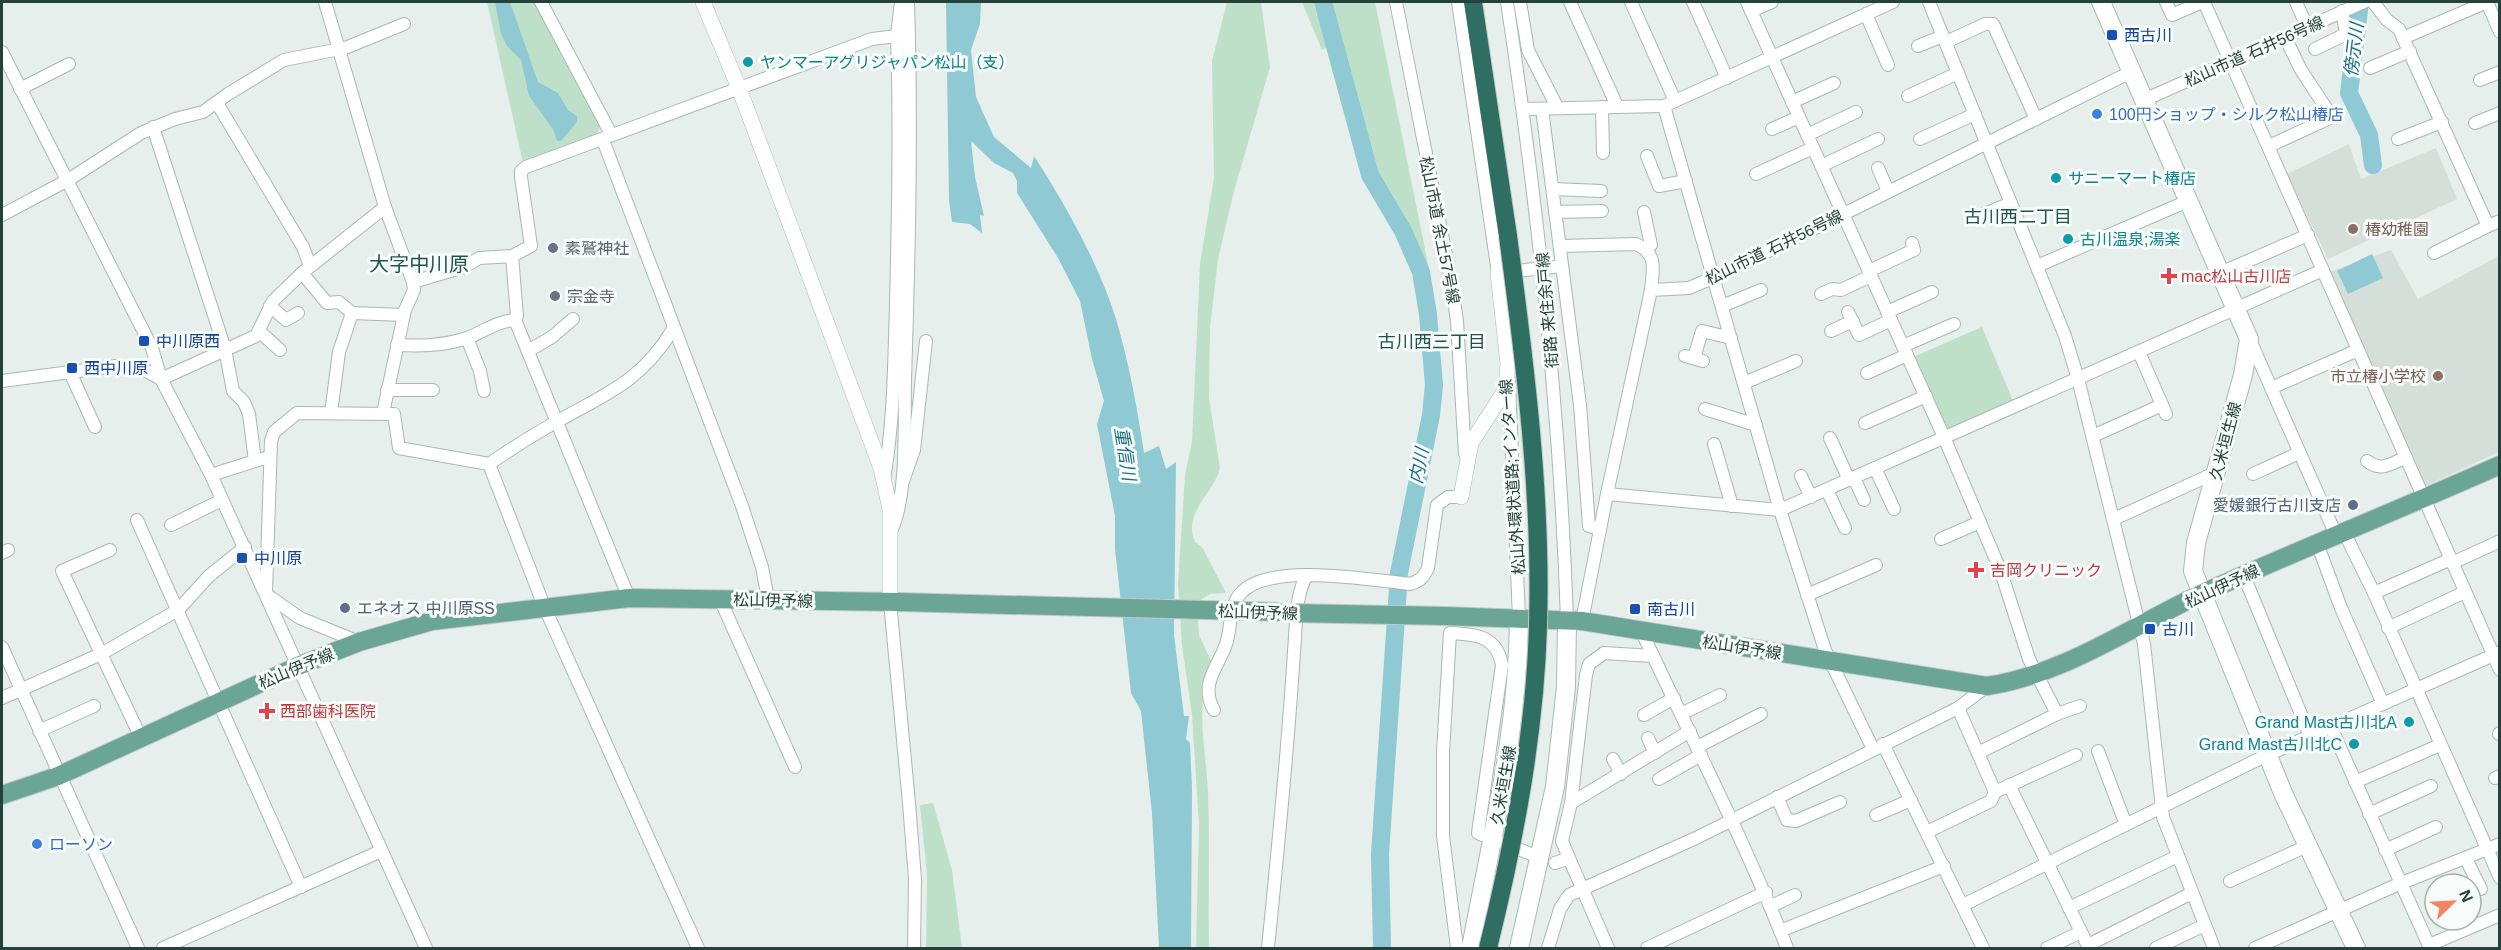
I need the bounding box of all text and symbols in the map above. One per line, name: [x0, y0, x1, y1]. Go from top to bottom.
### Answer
street label: 松山市道 石井56号線: [2182, 13, 2326, 90]
water label: 傍示川: [2341, 20, 2367, 78]
place label: 西古川: [2124, 27, 2172, 44]
marker: 西古川: [2105, 28, 2119, 42]
place label: ヤンマーアグリジャパン松山（支）: [760, 54, 1015, 71]
marker: ヤンマーアグリジャパン松山（支）: [741, 55, 755, 69]
place label: 100円ショップ・シルク松山椿店: [2109, 106, 2344, 123]
marker: 100円ショップ・シルク松山椿店: [2090, 107, 2104, 121]
street label: 松山市道 余土57号線: [1417, 155, 1462, 305]
place label: サニーマート椿店: [2068, 170, 2196, 187]
marker: サニーマート椿店: [2049, 171, 2063, 185]
street label: 松山市道 石井56号線: [1703, 207, 1845, 288]
district label: 古川西二丁目: [1964, 207, 2072, 227]
place label: 椿幼稚園: [2365, 221, 2429, 238]
marker: 椿幼稚園: [2346, 222, 2360, 236]
place label: 古川温泉;湯楽: [2080, 231, 2180, 248]
marker: 古川温泉;湯楽: [2061, 232, 2075, 246]
place label: 素鷲神社: [565, 240, 629, 257]
marker: 素鷲神社: [546, 241, 560, 255]
street label: 街路 来住余戸線: [1534, 251, 1561, 369]
district label: 大字中川原: [369, 253, 469, 275]
place label: mac松山古川店: [2181, 268, 2291, 285]
marker: mac松山古川店: [2162, 269, 2176, 283]
place label: 宗金寺: [567, 288, 615, 305]
marker: 宗金寺: [548, 289, 562, 303]
district label: 古川西三丁目: [1378, 332, 1486, 352]
place label: 中川原西: [156, 333, 220, 350]
marker: 中川原西: [137, 334, 151, 348]
place label: 西中川原: [84, 360, 148, 377]
marker: 西中川原: [65, 361, 79, 375]
place label: 市立椿小学校: [2330, 368, 2426, 385]
marker: 市立椿小学校: [2431, 369, 2445, 383]
street label: 松山外環状道路;インター線: [1497, 378, 1528, 576]
street label: 久米垣生線: [2207, 400, 2244, 482]
water label: 重信川: [1111, 426, 1139, 484]
water label: 内川: [1406, 444, 1433, 486]
place label: 愛媛銀行古川支店: [2213, 497, 2341, 514]
marker: 愛媛銀行古川支店: [2346, 498, 2360, 512]
place label: 中川原: [254, 550, 302, 567]
marker: 中川原: [235, 551, 249, 565]
marker: 吉岡クリニック: [1967, 561, 1985, 579]
place label: 吉岡クリニック: [1990, 562, 2102, 579]
street label: 松山伊予線: [2182, 562, 2262, 611]
street label: 松山伊予線: [733, 591, 813, 610]
place label: エネオス 中川原SS: [357, 600, 495, 617]
marker: エネオス 中川原SS: [338, 601, 352, 615]
place label: 南古川: [1647, 601, 1695, 618]
marker: 南古川: [1628, 602, 1642, 616]
street label: 松山伊予線: [1218, 603, 1298, 622]
place label: 古川: [2162, 621, 2194, 638]
marker: 古川: [2143, 622, 2157, 636]
street label: 松山伊予線: [1701, 633, 1783, 662]
street label: 松山伊予線: [256, 645, 336, 692]
marker: 西部歯科医院: [258, 702, 276, 720]
place label: 西部歯科医院: [280, 703, 376, 720]
place label: Grand Mast古川北A: [2255, 714, 2397, 731]
marker: Grand Mast古川北A: [2402, 715, 2416, 729]
place label: Grand Mast古川北C: [2199, 736, 2342, 753]
marker: Grand Mast古川北C: [2347, 737, 2361, 751]
street label: 久米垣生線: [1488, 744, 1519, 826]
place label: ローソン: [49, 836, 113, 853]
marker: ローソン: [30, 837, 44, 851]
north arrow: [2423, 872, 2483, 932]
text: N: [2456, 887, 2476, 905]

